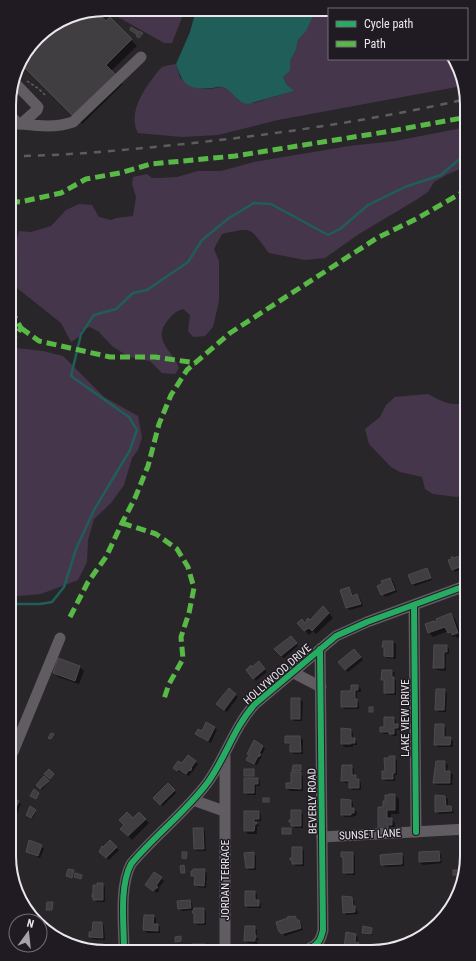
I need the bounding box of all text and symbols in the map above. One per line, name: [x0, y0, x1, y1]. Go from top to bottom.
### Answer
legend: [328, 8, 468, 60]
text: Cycle path: [364, 17, 414, 31]
text: Path: [364, 37, 386, 51]
street label: HOLLYWOOD DRIVE: [241, 641, 314, 707]
street label: LAKE VIEW DRIVE: [399, 679, 412, 757]
street label: BEVERLY ROAD: [305, 768, 320, 834]
street label: SUNSET LANE: [339, 826, 402, 843]
street label: JORDAN TERRACE: [219, 839, 232, 920]
north arrow: [8, 913, 48, 953]
text: N: [26, 917, 36, 931]

